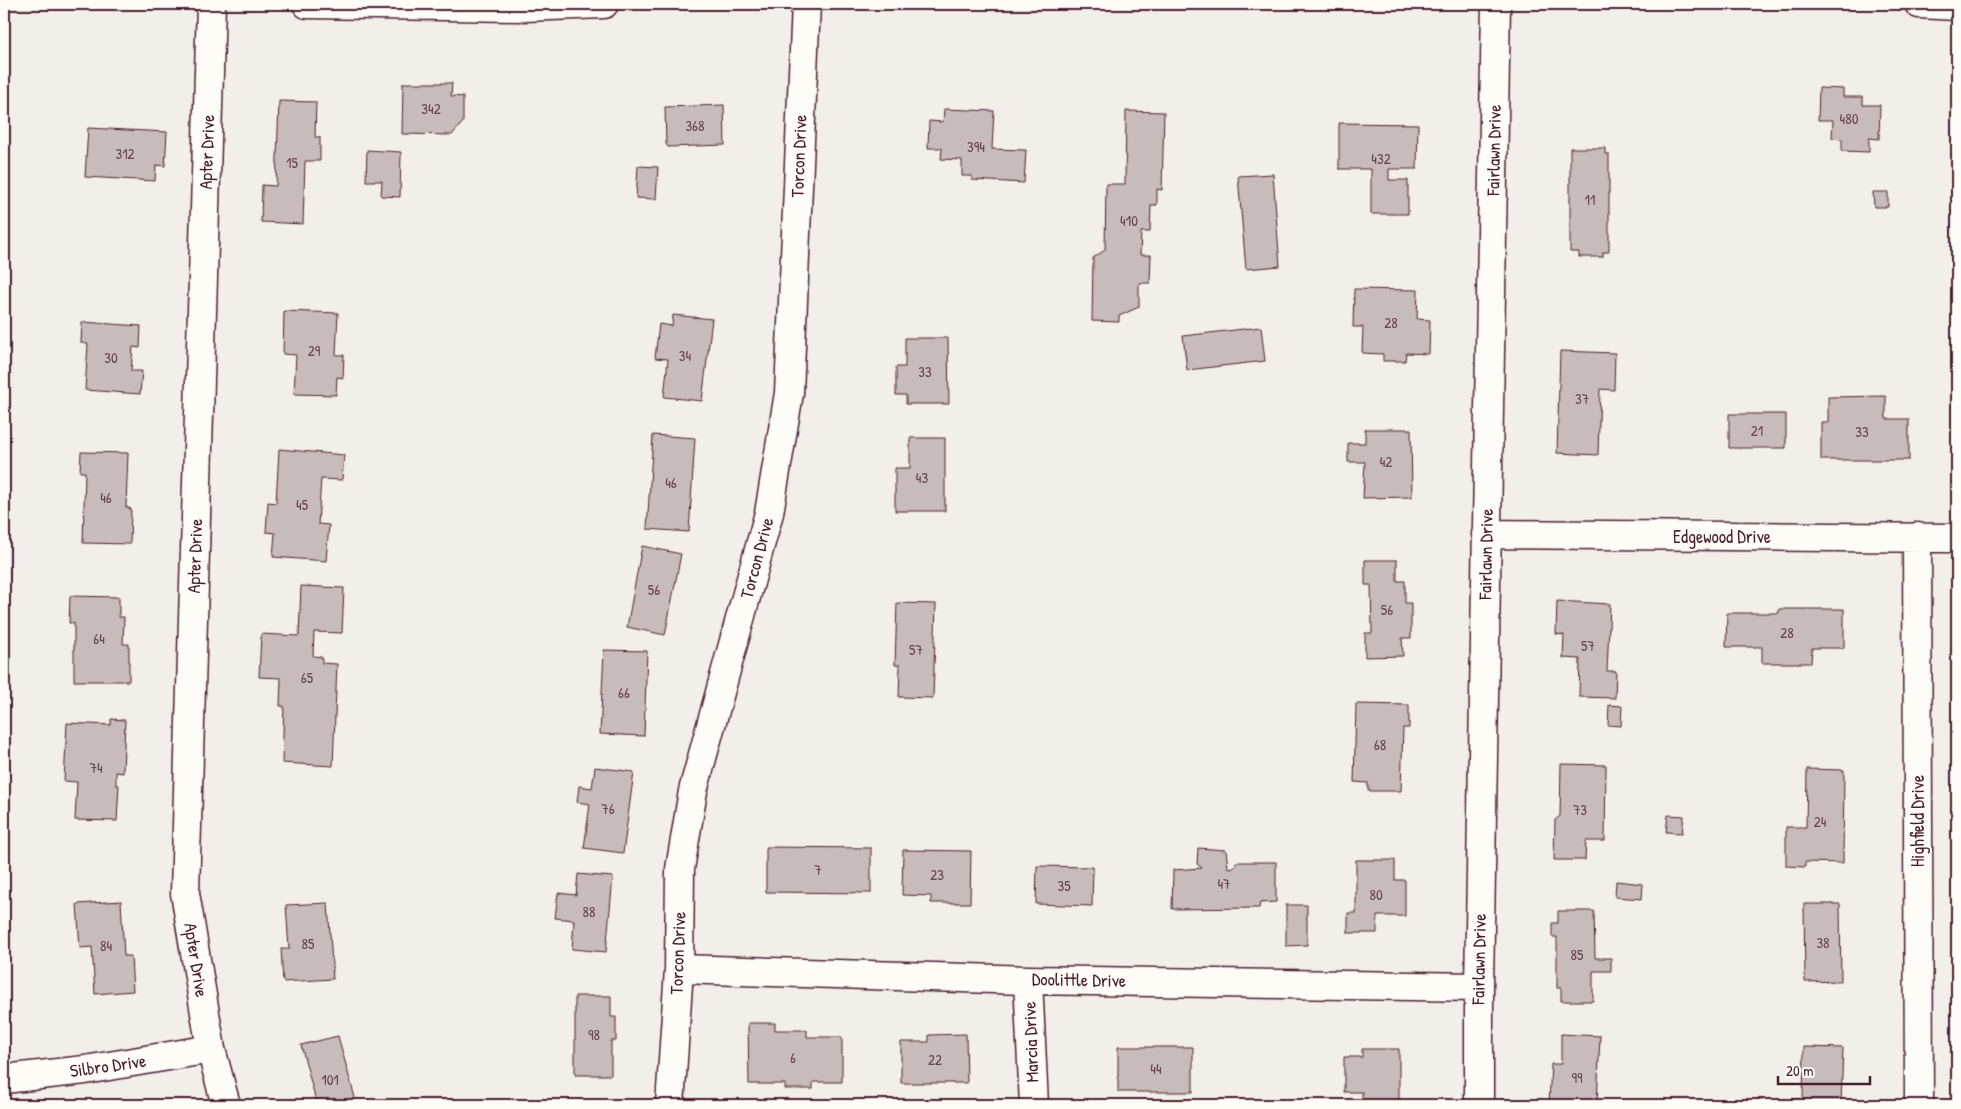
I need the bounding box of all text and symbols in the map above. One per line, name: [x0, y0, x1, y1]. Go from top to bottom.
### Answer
house number: 342: [421, 98, 441, 119]
street label: Fairlawn Drive: [1480, 104, 1507, 197]
house number: 480: [1840, 108, 1859, 129]
street label: Apter Drive: [193, 114, 220, 190]
street label: Torcon Drive: [785, 114, 812, 198]
house number: 368: [685, 115, 705, 136]
house number: 394: [967, 136, 985, 157]
house number: 312: [115, 143, 135, 164]
house number: 432: [1371, 148, 1391, 169]
house number: 15: [286, 152, 299, 173]
house number: 11: [1585, 189, 1595, 210]
house number: 410: [1120, 210, 1138, 231]
house number: 28: [1384, 312, 1398, 333]
house number: 29: [308, 340, 321, 361]
house number: 34: [679, 345, 692, 366]
house number: 30: [104, 347, 118, 368]
house number: 33: [918, 361, 932, 382]
house number: 37: [1575, 388, 1589, 409]
house number: 21: [1751, 420, 1763, 441]
house number: 33: [1855, 421, 1869, 442]
house number: 42: [1380, 451, 1392, 472]
house number: 43: [916, 467, 928, 488]
house number: 46: [665, 472, 677, 493]
house number: 46: [100, 487, 112, 508]
house number: 45: [296, 494, 309, 515]
street label: Fairlawn Drive: [1472, 508, 1499, 601]
street label: Torcon Drive: [734, 515, 779, 601]
street label: Apter Drive: [181, 518, 208, 594]
street label: Edgewood Drive: [1673, 524, 1771, 549]
house number: 56: [648, 579, 660, 600]
house number: 56: [1381, 599, 1393, 620]
house number: 28: [1780, 622, 1794, 643]
house number: 64: [93, 628, 105, 649]
house number: 57: [1581, 635, 1595, 656]
house number: 57: [909, 639, 923, 660]
house number: 65: [301, 667, 314, 688]
house number: 66: [618, 682, 630, 703]
house number: 68: [1374, 734, 1386, 755]
house number: 74: [89, 757, 103, 778]
street label: Highfield Drive: [1905, 775, 1930, 867]
house number: 76: [601, 798, 615, 819]
house number: 73: [1573, 799, 1587, 820]
house number: 24: [1814, 811, 1827, 832]
house number: 7: [814, 859, 822, 880]
house number: 23: [930, 864, 944, 885]
house number: 47: [1217, 873, 1231, 894]
house number: 35: [1057, 875, 1071, 896]
house number: 80: [1369, 884, 1383, 905]
house number: 88: [583, 901, 596, 922]
street label: Torcon Drive: [664, 911, 691, 995]
street label: Fairlawn Drive: [1465, 913, 1492, 1006]
street label: Apter Drive: [178, 921, 215, 999]
house number: 38: [1816, 932, 1830, 953]
house number: 85: [302, 933, 315, 954]
house number: 84: [100, 935, 112, 956]
house number: 85: [1571, 944, 1584, 965]
street label: Doolittle Drive: [1032, 966, 1126, 993]
street label: Marcia Drive: [1017, 1001, 1044, 1083]
house number: 98: [588, 1024, 600, 1045]
house number: 6: [790, 1047, 796, 1068]
street label: Silbro Drive: [68, 1048, 148, 1083]
house number: 22: [928, 1049, 942, 1070]
scale bar: [1778, 1054, 1871, 1086]
house number: 44: [1150, 1058, 1162, 1079]
text: 20 m: [1786, 1060, 1813, 1081]
house number: 99: [1571, 1067, 1583, 1088]
house number: 101: [321, 1069, 339, 1090]

